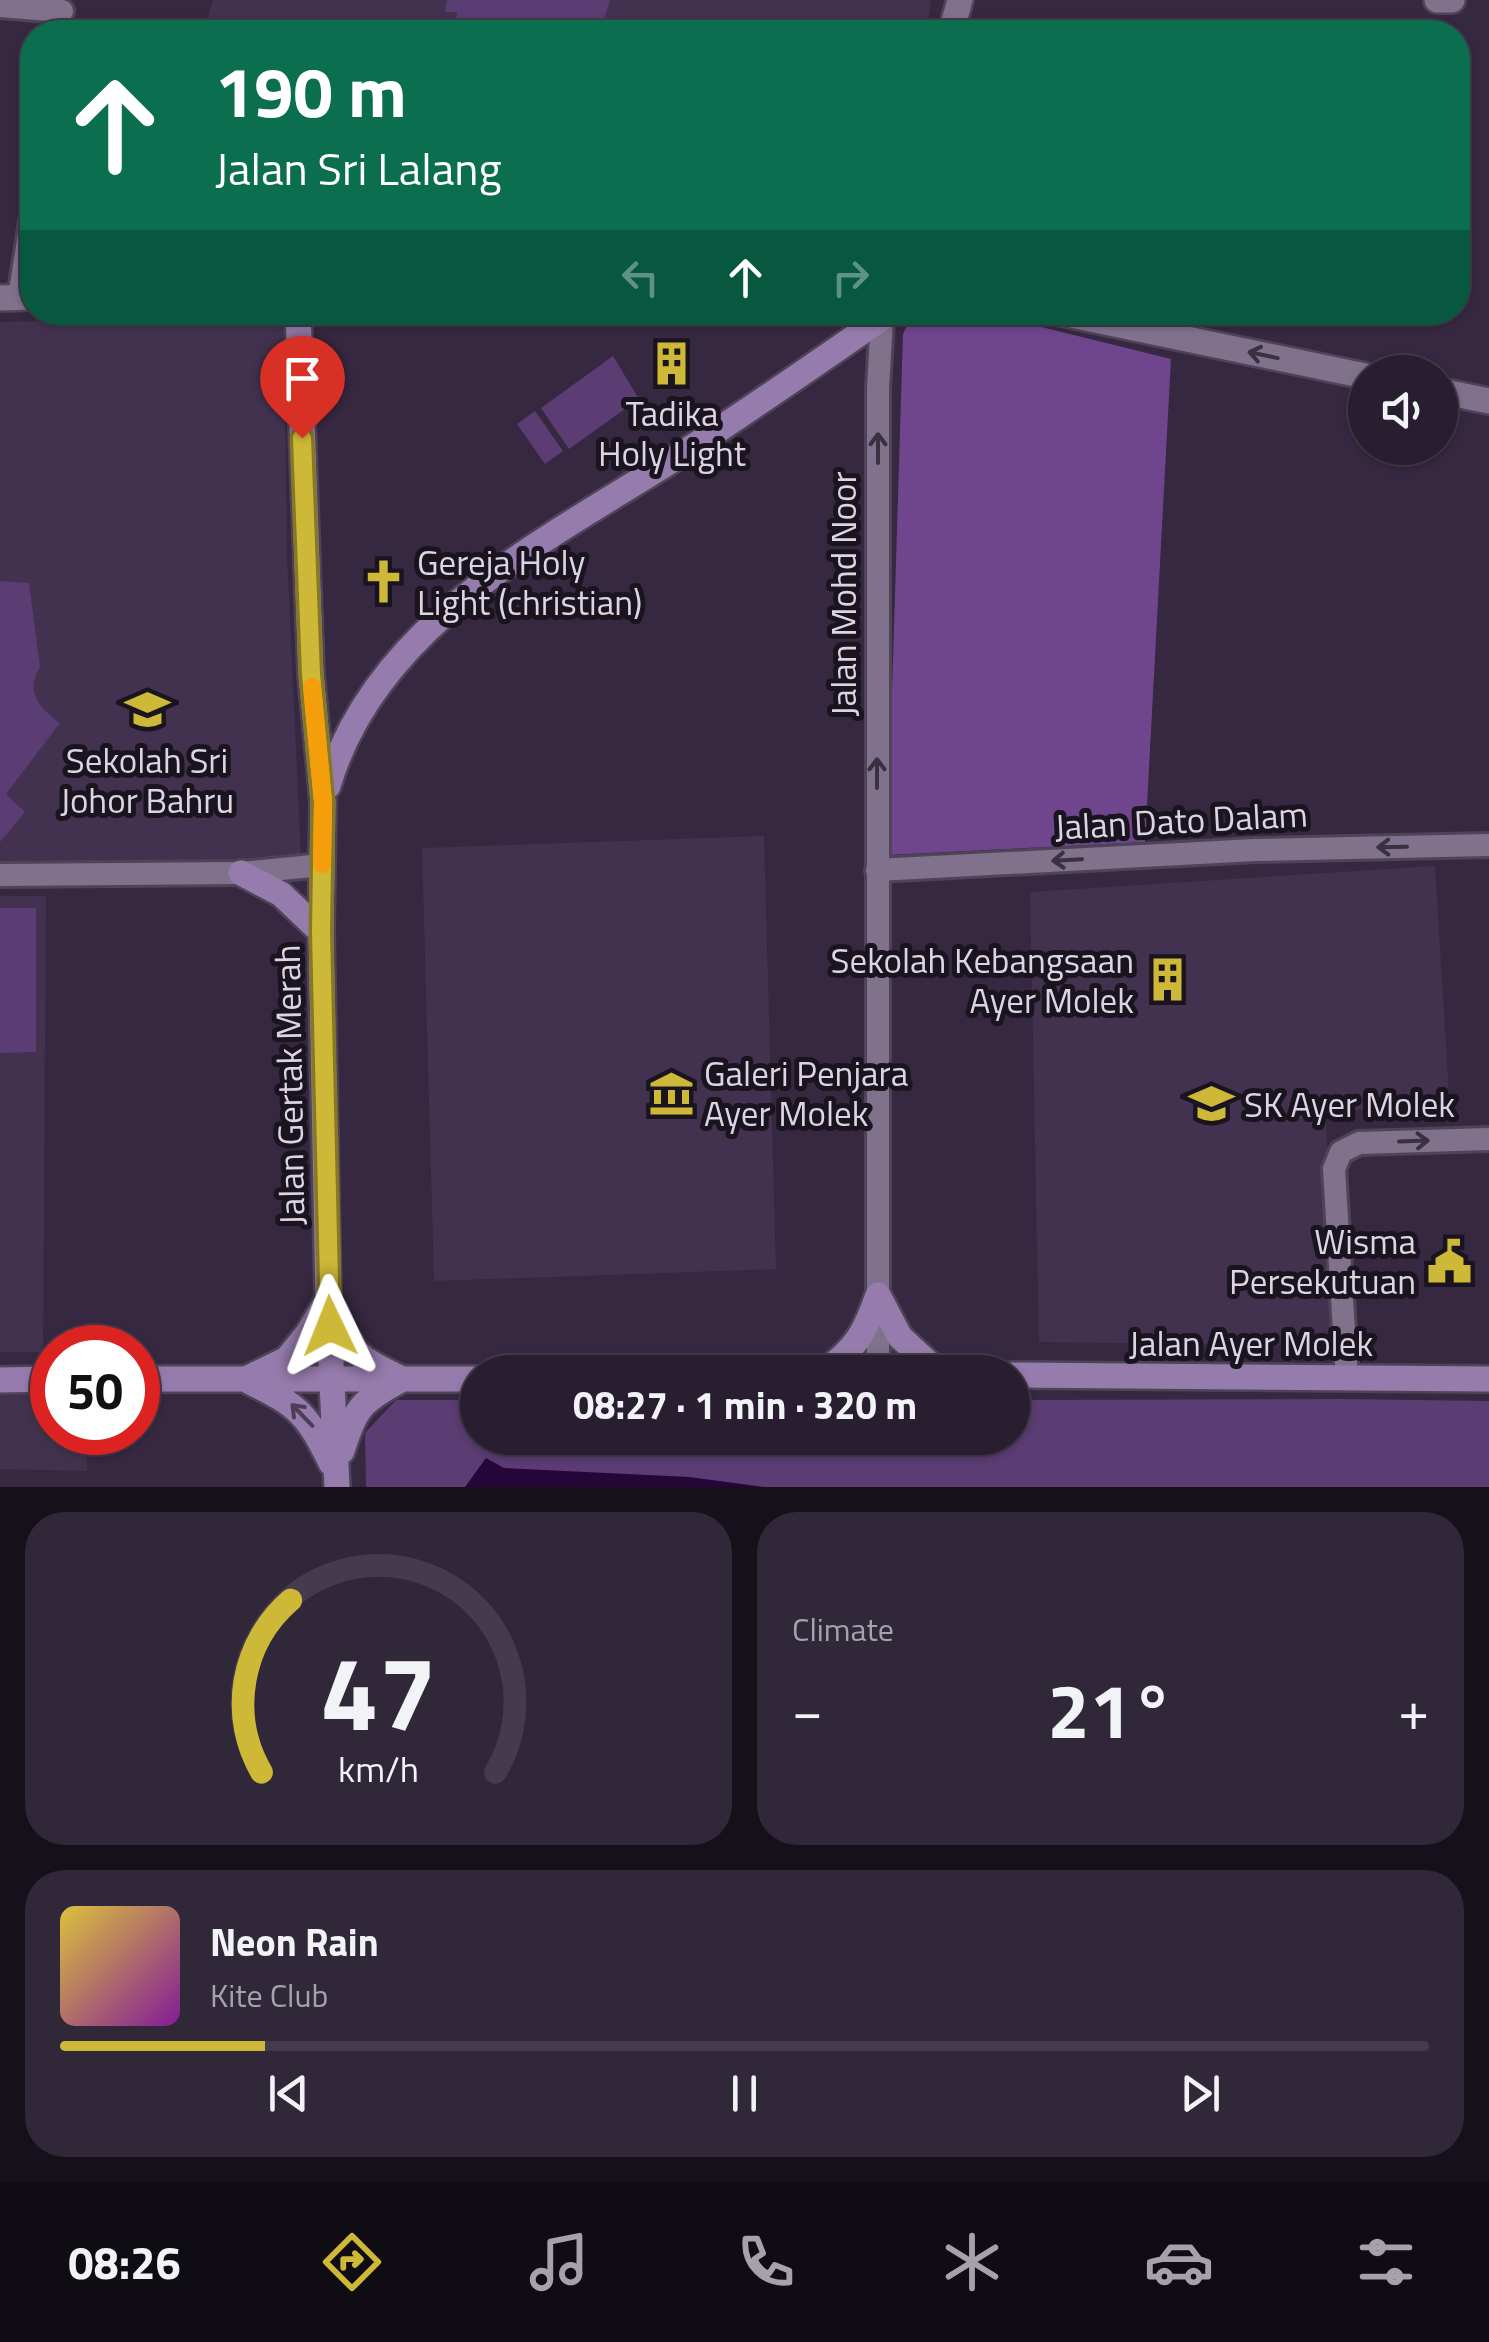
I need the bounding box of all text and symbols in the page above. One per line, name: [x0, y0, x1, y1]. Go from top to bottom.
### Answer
text: 190 m: [215, 38, 407, 144]
icon: ahead: [50, 60, 180, 190]
text: Jalan Sri Lalang: [215, 134, 502, 202]
icon: left: [613, 250, 668, 305]
icon: ahead: [718, 250, 773, 305]
icon: right: [823, 250, 878, 305]
pin: [260, 336, 345, 439]
building icon: Tadika Holy Light: [648, 339, 696, 387]
one-way arrow: [1248, 344, 1280, 363]
icon: arrive: [275, 351, 330, 406]
map controls: [1348, 355, 1458, 465]
button: sound: [1348, 355, 1458, 465]
place label: Tadika Holy Light: [598, 386, 746, 480]
one-way arrow: [868, 432, 888, 464]
street label: Jalan Mohd Noor: [816, 471, 870, 717]
place label: Gereja Holy Light (christian): [417, 535, 642, 629]
church icon: Gereja Holy Light (christian): [360, 558, 408, 606]
school or university icon: Sekolah Sri Johor Bahru: [123, 686, 171, 734]
place label: Sekolah Sri Johor Bahru: [60, 733, 234, 827]
one-way arrow: [868, 757, 887, 789]
street label: Jalan Dato Dalam: [1053, 786, 1309, 854]
one-way arrow: [1376, 838, 1408, 857]
one-way arrow: [1051, 851, 1083, 870]
place label: Sekolah Kebangsaan Ayer Molek: [831, 933, 1134, 1027]
street label: Jalan Gertak Merah: [260, 944, 318, 1226]
building icon: Sekolah Kebangsaan Ayer Molek: [1143, 956, 1191, 1004]
place label: Galeri Penjara Ayer Molek: [704, 1046, 908, 1140]
museum icon: Galeri Penjara Ayer Molek: [647, 1069, 695, 1117]
place label: SK Ayer Molek: [1244, 1077, 1455, 1131]
school or university icon: SK Ayer Molek: [1187, 1080, 1235, 1128]
one-way arrow: [1397, 1132, 1429, 1151]
place label: Wisma Persekutuan: [1229, 1214, 1416, 1308]
public building icon: Wisma Persekutuan: [1425, 1237, 1473, 1285]
position arrow: [278, 1274, 382, 1378]
street label: Jalan Ayer Molek: [1129, 1316, 1373, 1370]
speed limit sign: 50: [30, 1325, 160, 1455]
text: 08:27 · 1 min · 320 m: [573, 1376, 917, 1434]
one-way arrow: [290, 1403, 314, 1427]
text: Climate: [792, 1605, 894, 1653]
text: 47: [320, 1612, 437, 1770]
text: 21°: [1047, 1653, 1174, 1767]
text: −: [792, 1668, 823, 1751]
text: +: [1398, 1668, 1429, 1751]
text: km/h: [338, 1741, 419, 1796]
text: Neon Rain: [210, 1913, 379, 1971]
text: Kite Club: [210, 1971, 328, 2019]
icon: previous: [261, 2066, 316, 2121]
icon: pause: [717, 2066, 772, 2121]
icon: next: [1173, 2066, 1228, 2121]
icon: directions: [317, 2227, 387, 2297]
icon: music: [524, 2227, 594, 2297]
icon: phone: [731, 2227, 801, 2297]
icon: climate: [937, 2227, 1007, 2297]
icon: car: [1144, 2227, 1214, 2297]
icon: filters: [1351, 2227, 1421, 2297]
text: 08:26: [68, 2228, 181, 2296]

